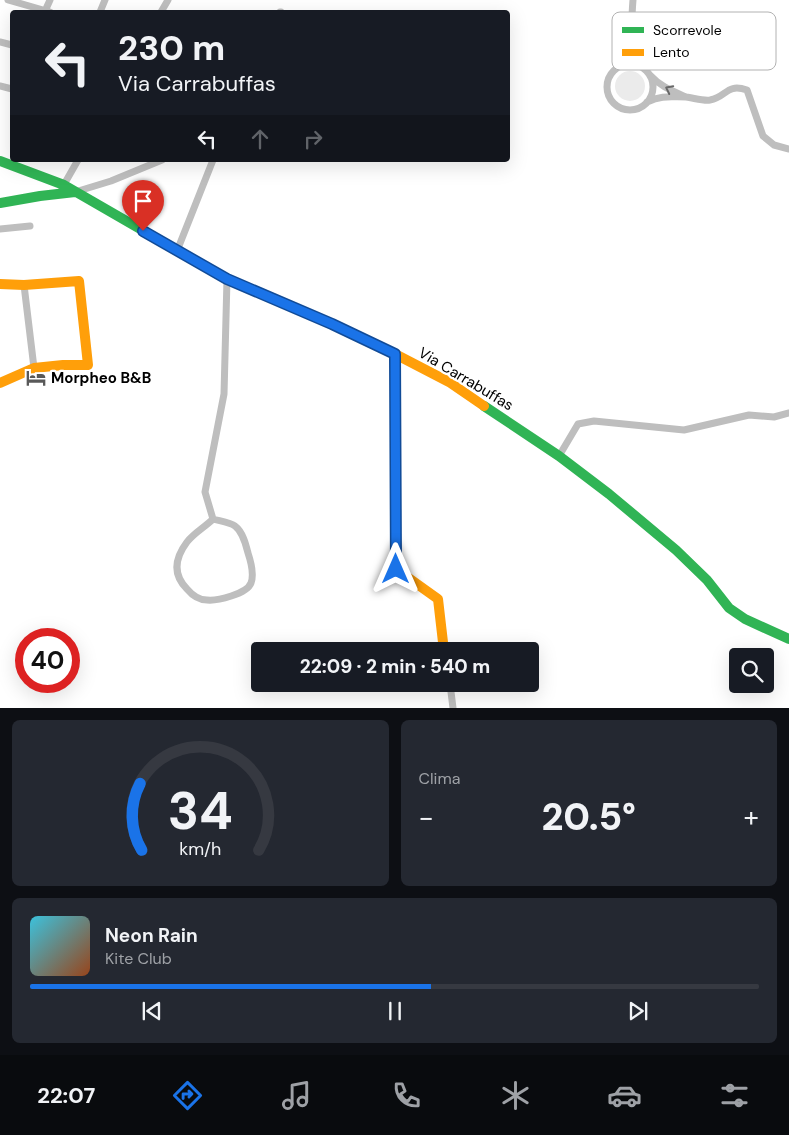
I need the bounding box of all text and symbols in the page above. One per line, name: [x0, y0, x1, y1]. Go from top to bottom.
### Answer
legend: [612, 12, 776, 70]
text: Scorrevole: [653, 21, 722, 39]
text: 230 m: [118, 25, 225, 71]
icon: left: [35, 30, 100, 95]
text: Lento: [653, 43, 690, 61]
text: Via Carrabuffas: [118, 69, 276, 98]
one-way arrow: [666, 85, 675, 95]
icon: left: [193, 125, 221, 153]
icon: ahead: [246, 125, 274, 153]
icon: right: [299, 125, 327, 153]
pin: [122, 180, 164, 231]
icon: arrive: [129, 187, 157, 215]
street label: Via Carrabuffas: [415, 343, 517, 415]
hotel icon: Morpheo B&B: [25, 367, 47, 389]
place label: Morpheo B&B: [51, 368, 151, 388]
position arrow: [369, 542, 421, 594]
speed limit sign: 40: [15, 628, 80, 693]
map controls: [729, 648, 774, 693]
button: search: [729, 648, 774, 693]
text: 22:09 · 2 min · 540 m: [300, 654, 490, 679]
text: Clima: [419, 768, 460, 789]
text: 34: [168, 777, 233, 845]
text: 20.5°: [542, 792, 636, 842]
text: −: [419, 799, 434, 836]
text: +: [744, 799, 759, 836]
text: km/h: [179, 837, 221, 861]
text: Neon Rain: [105, 923, 198, 948]
text: Kite Club: [105, 948, 172, 969]
icon: previous: [138, 997, 166, 1025]
icon: pause: [381, 997, 409, 1025]
icon: next: [624, 997, 652, 1025]
icon: directions: [170, 1078, 205, 1113]
icon: music: [279, 1078, 314, 1113]
icon: phone: [389, 1078, 424, 1113]
icon: climate: [498, 1078, 533, 1113]
icon: car: [607, 1078, 642, 1113]
icon: filters: [717, 1078, 752, 1113]
text: 22:07: [37, 1081, 95, 1110]

